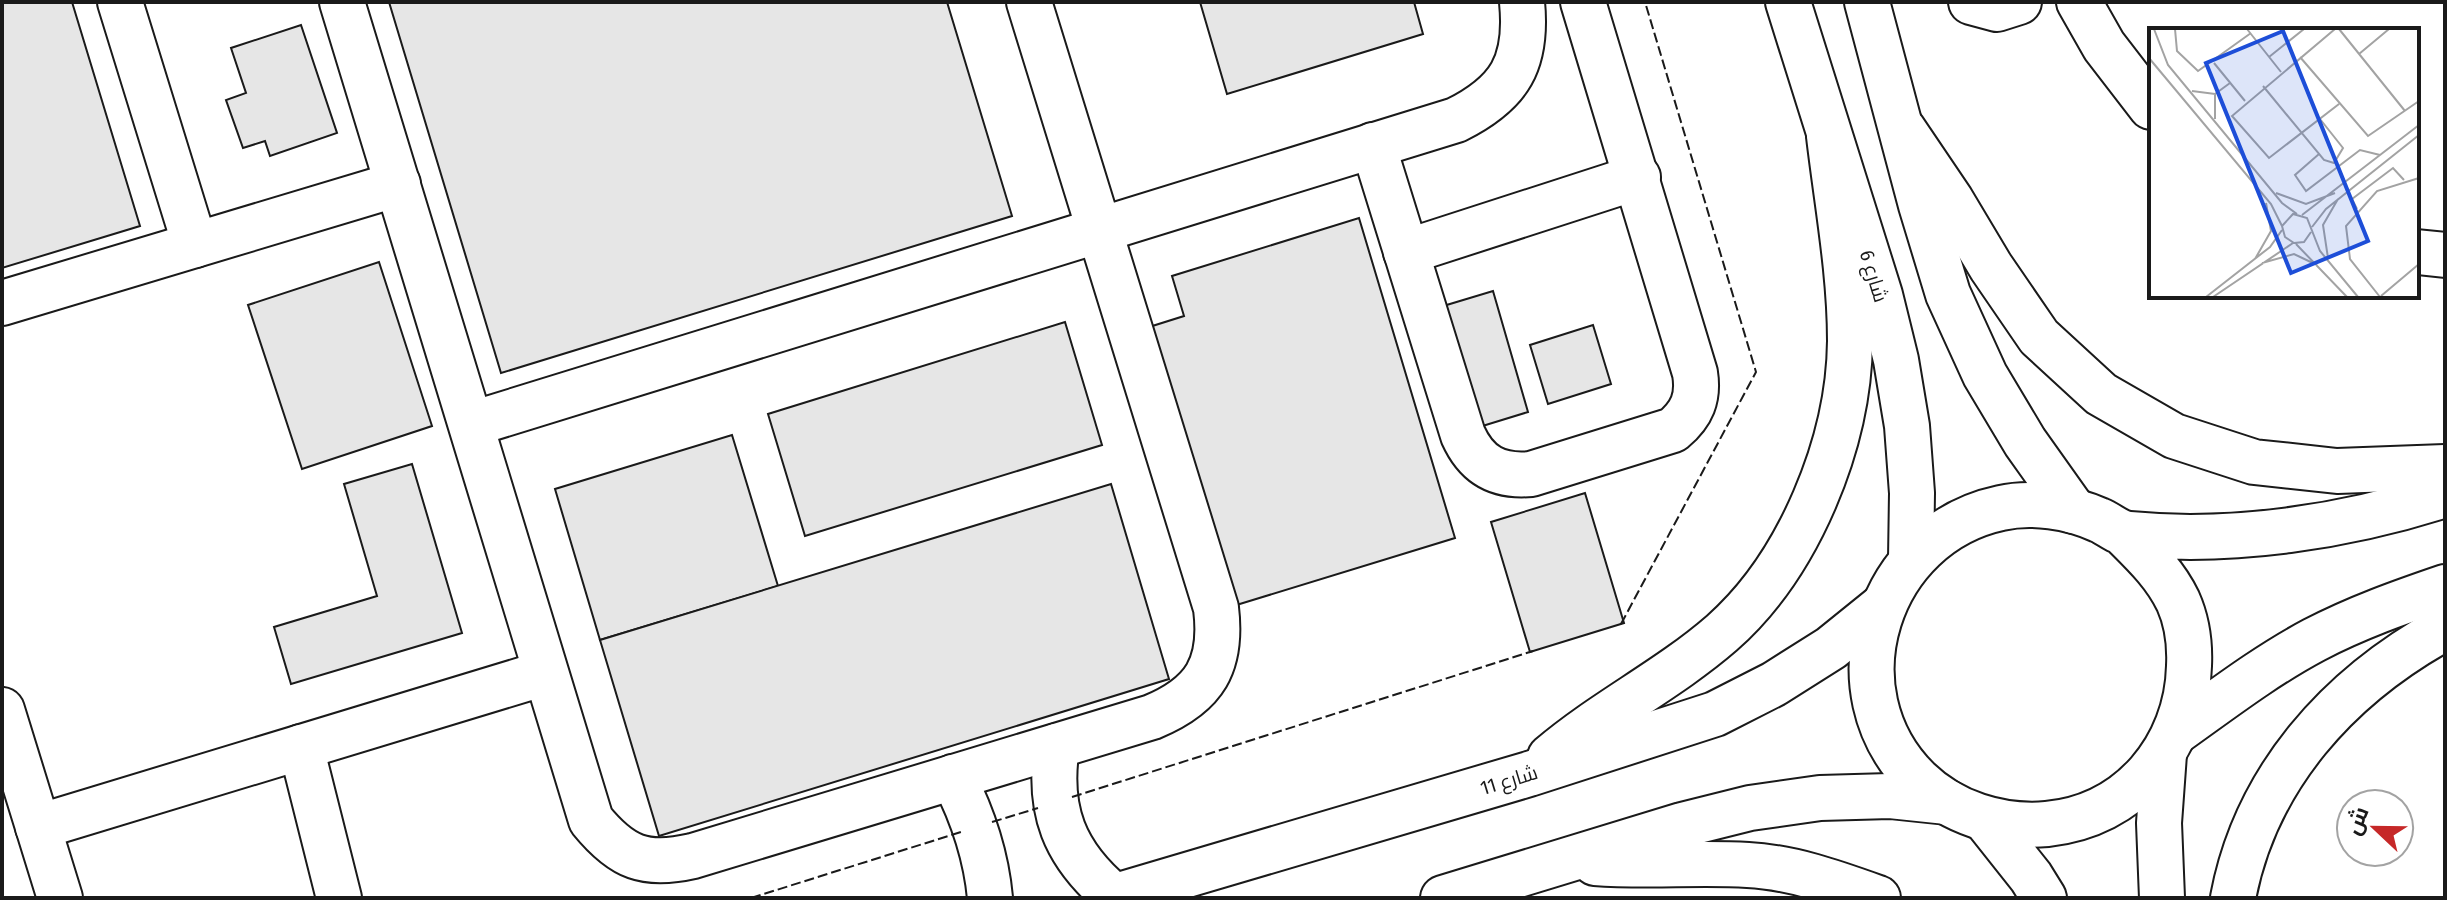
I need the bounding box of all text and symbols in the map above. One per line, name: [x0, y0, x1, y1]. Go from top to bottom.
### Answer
inset map: [2149, 28, 2419, 298]
street label: شارع 6: [1853, 247, 1893, 306]
street label: شارع 11: [1477, 760, 1541, 802]
north arrow: [2335, 788, 2415, 868]
text: ش: [2339, 803, 2375, 839]

